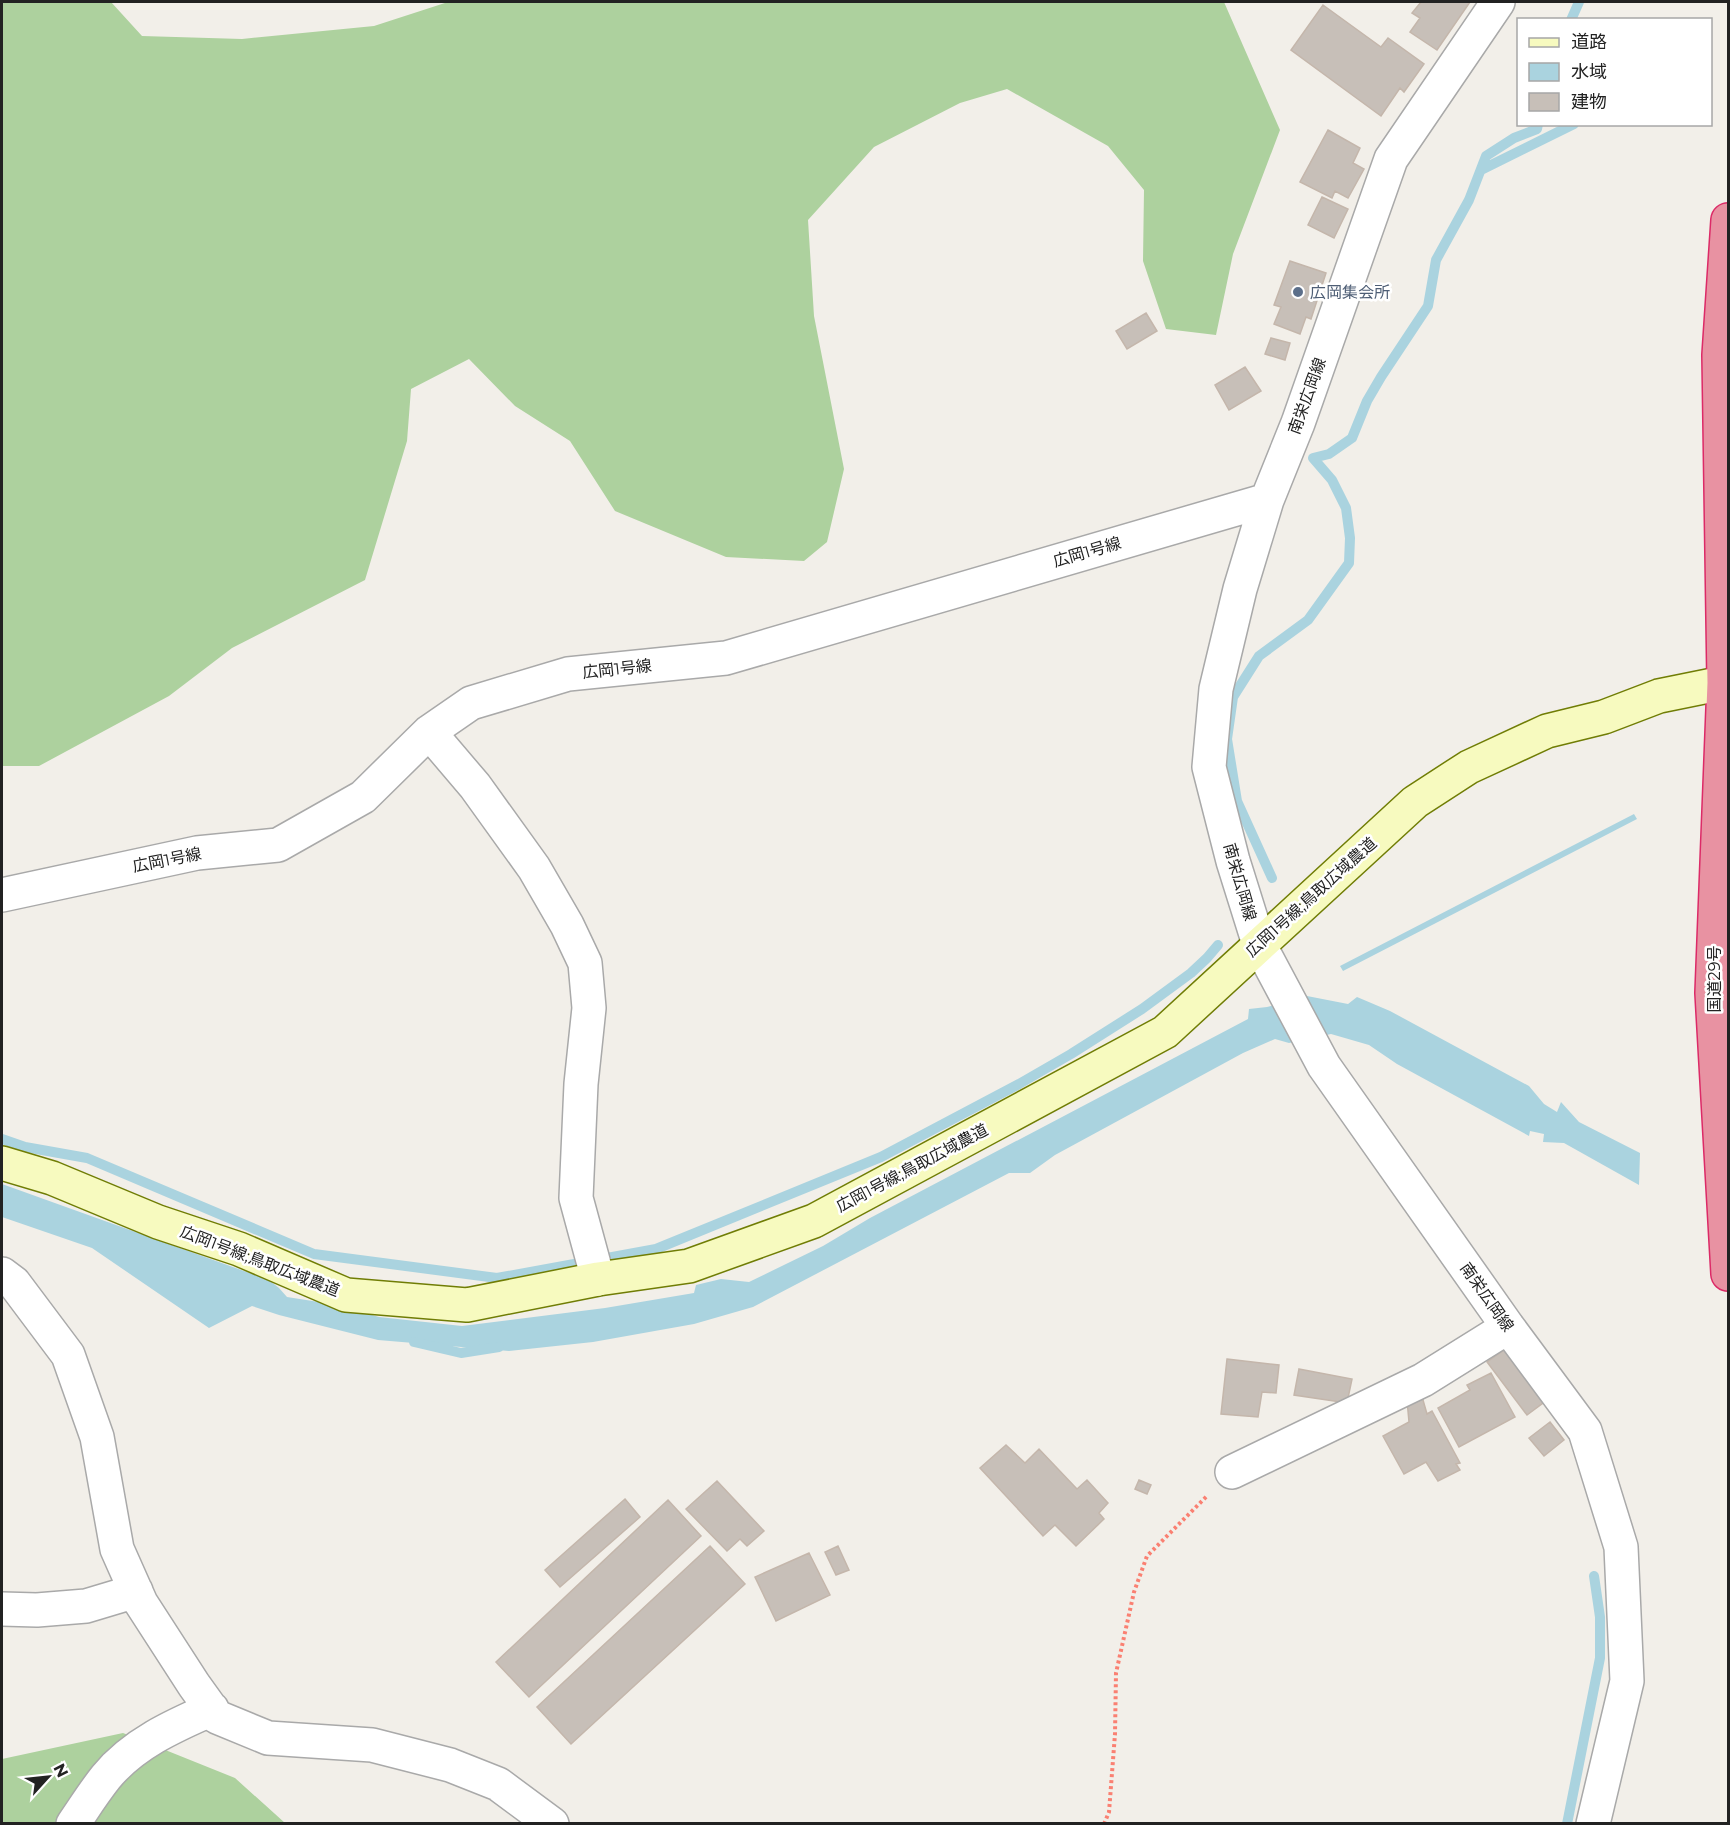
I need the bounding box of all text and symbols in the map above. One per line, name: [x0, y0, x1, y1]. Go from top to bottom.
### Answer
legend: [1517, 18, 1712, 126]
text: 道路: [1571, 31, 1607, 53]
text: 水域: [1571, 61, 1607, 83]
text: 建物: [1571, 91, 1607, 113]
place label: 広岡集会所: [1310, 283, 1390, 302]
marker: 広岡集会所: [1291, 285, 1305, 299]
street label: 南栄広岡線: [1284, 355, 1330, 437]
street label: 広岡1号線: [1051, 533, 1123, 571]
street label: 広岡1号線: [581, 656, 653, 682]
street label: 広岡1号線;鳥取広域農道: [1242, 833, 1380, 961]
street label: 南栄広岡線: [1220, 841, 1260, 923]
street label: 広岡1号線: [131, 844, 203, 876]
street label: 国道29号: [1705, 946, 1724, 1012]
street label: 広岡1号線;鳥取広域農道: [833, 1120, 991, 1216]
street label: 広岡1号線;鳥取広域農道: [178, 1222, 342, 1300]
street label: 南栄広岡線: [1456, 1259, 1518, 1335]
north arrow: [18, 1747, 78, 1807]
text: N: [50, 1760, 72, 1780]

